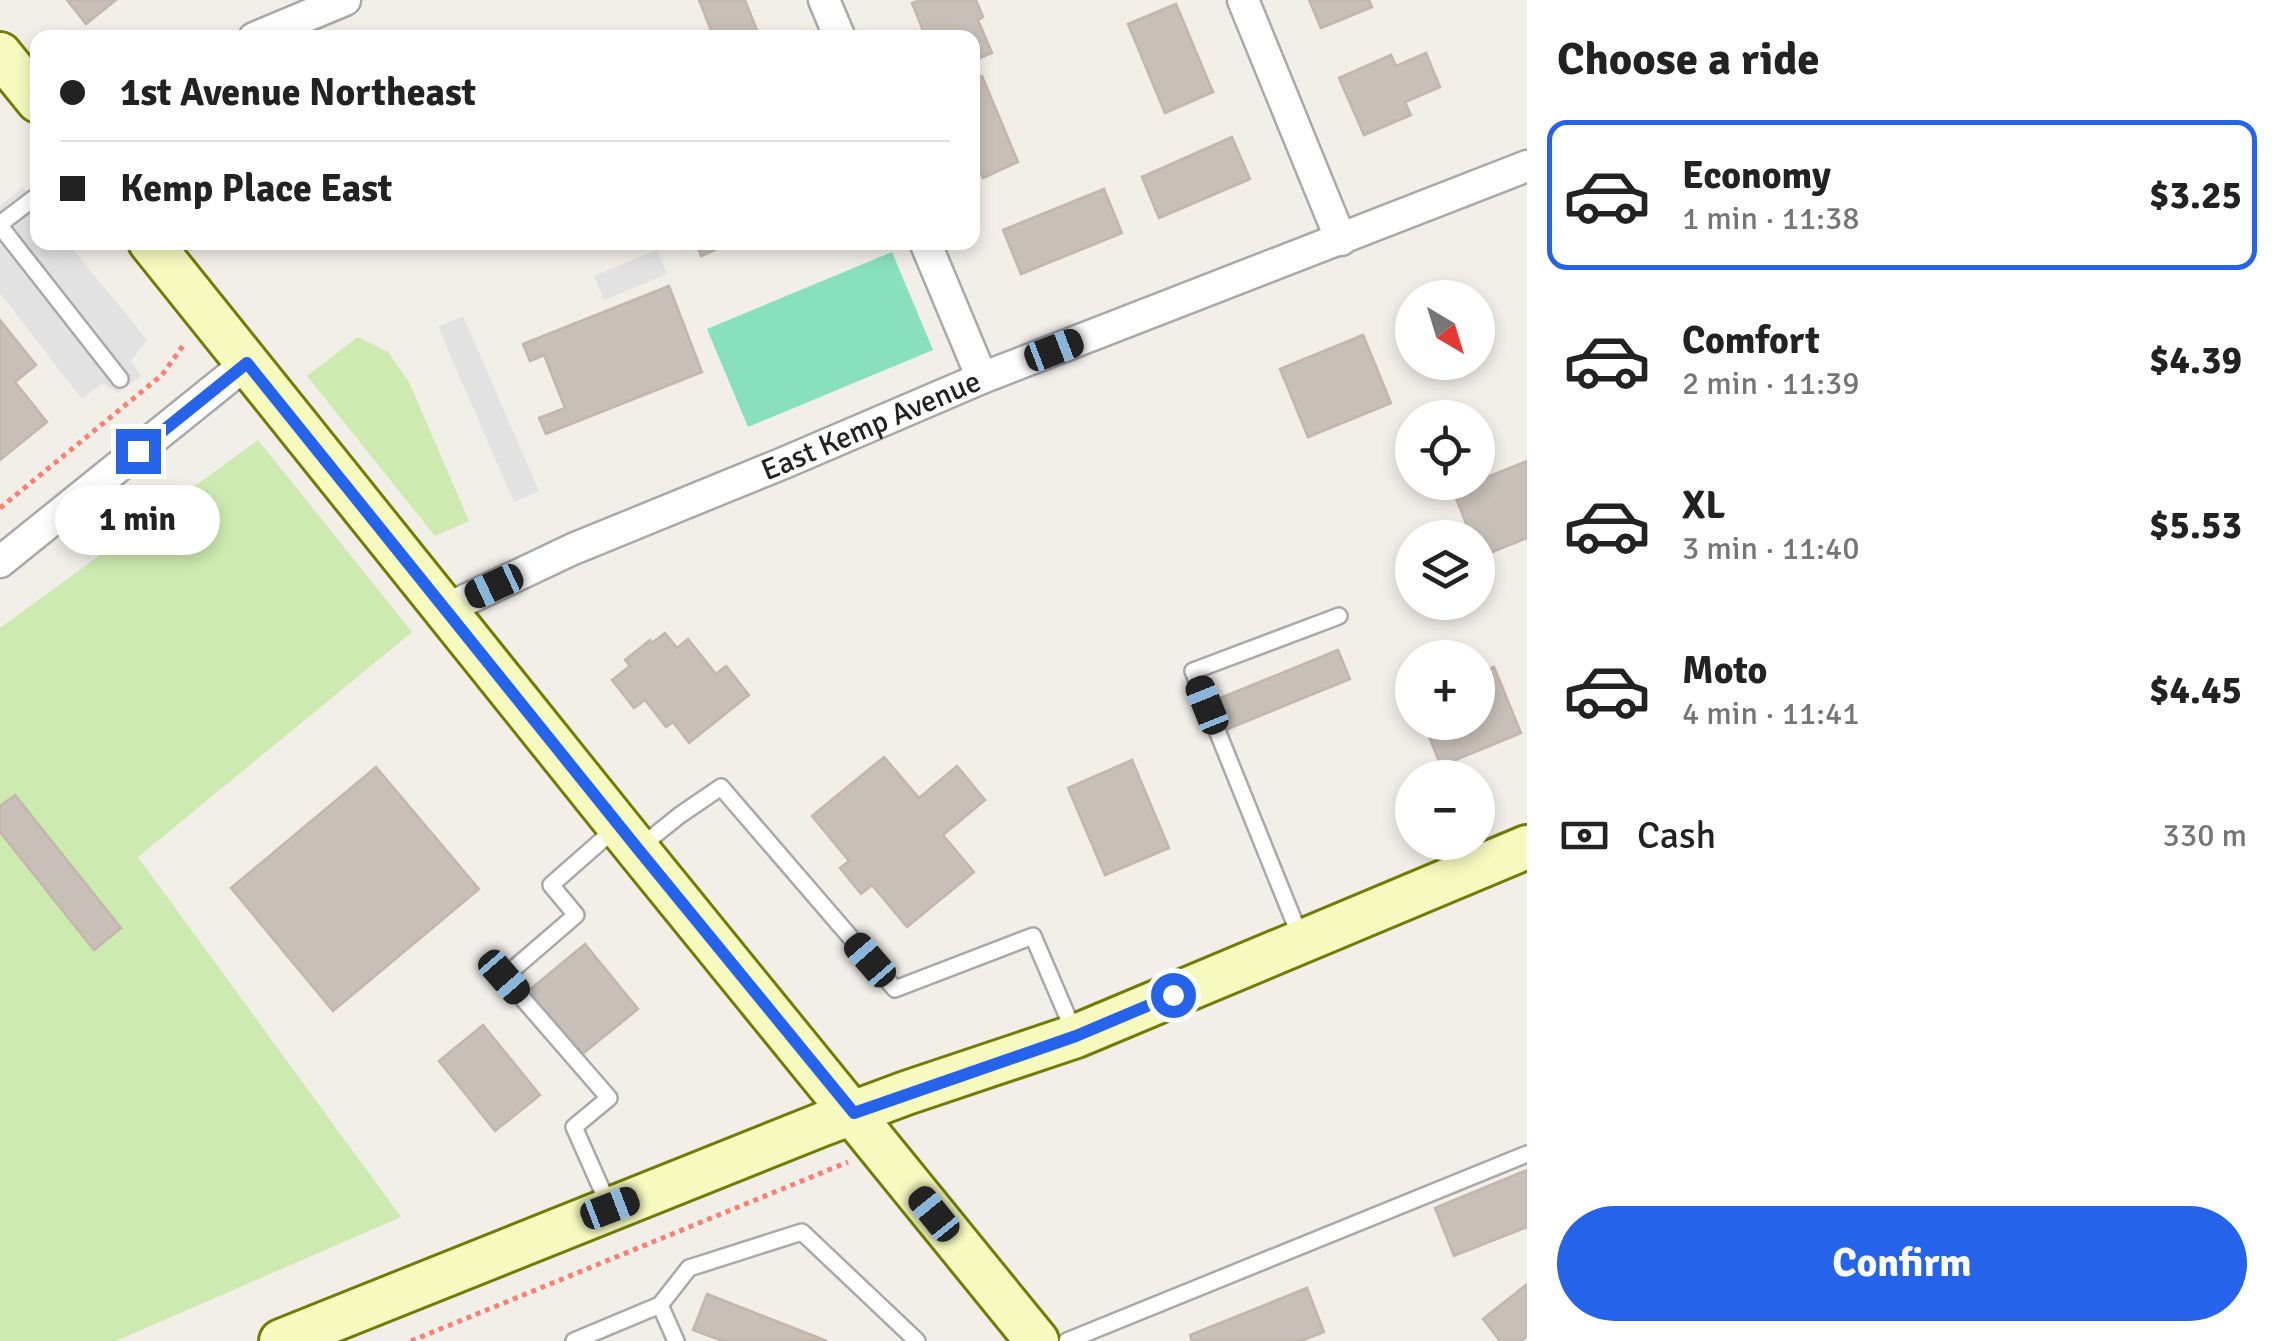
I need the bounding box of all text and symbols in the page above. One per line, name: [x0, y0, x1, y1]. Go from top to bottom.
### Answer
text: Choose a ride: [1557, 32, 1820, 87]
text: 1st Avenue Northeast: [120, 69, 476, 116]
icon: car: [1562, 150, 1652, 240]
text: Economy: [1682, 152, 1831, 199]
text: Kemp Place East: [120, 165, 392, 212]
text: $3.25: [2149, 172, 2242, 219]
text: 1 min · 11:38: [1682, 199, 1860, 238]
north arrow: [1395, 280, 1495, 380]
map controls: [1395, 280, 1495, 860]
icon: car: [1562, 315, 1652, 405]
text: Comfort: [1682, 317, 1820, 364]
car: [1021, 325, 1087, 375]
text: $4.39: [2149, 337, 2242, 384]
street label: East Kemp Avenue: [756, 363, 986, 489]
text: 2 min · 11:39: [1682, 364, 1860, 403]
button: locate: [1395, 400, 1495, 500]
route end: [116, 429, 161, 474]
icon: car: [1562, 480, 1652, 570]
text: XL: [1682, 482, 1725, 529]
callout: 1 min: [56, 486, 220, 556]
text: 1 min: [99, 500, 176, 539]
text: $5.53: [2149, 502, 2242, 549]
button: layers: [1395, 520, 1495, 620]
text: 3 min · 11:40: [1682, 529, 1860, 568]
car: [460, 560, 528, 612]
button: +: [1395, 640, 1495, 740]
icon: car: [1562, 645, 1652, 735]
text: Moto: [1682, 647, 1767, 694]
text: $4.45: [2149, 667, 2242, 714]
car: [1182, 672, 1232, 738]
text: 4 min · 11:41: [1682, 694, 1860, 733]
button: −: [1395, 760, 1495, 860]
icon: cash: [1557, 808, 1612, 863]
text: Cash: [1637, 812, 1716, 859]
text: 330 m: [2163, 816, 2247, 855]
car: [839, 928, 901, 992]
car: [473, 945, 535, 1009]
route start: [1151, 973, 1196, 1018]
car: [903, 1181, 965, 1247]
car: [577, 1183, 643, 1233]
button: Confirm: [1557, 1206, 2247, 1321]

